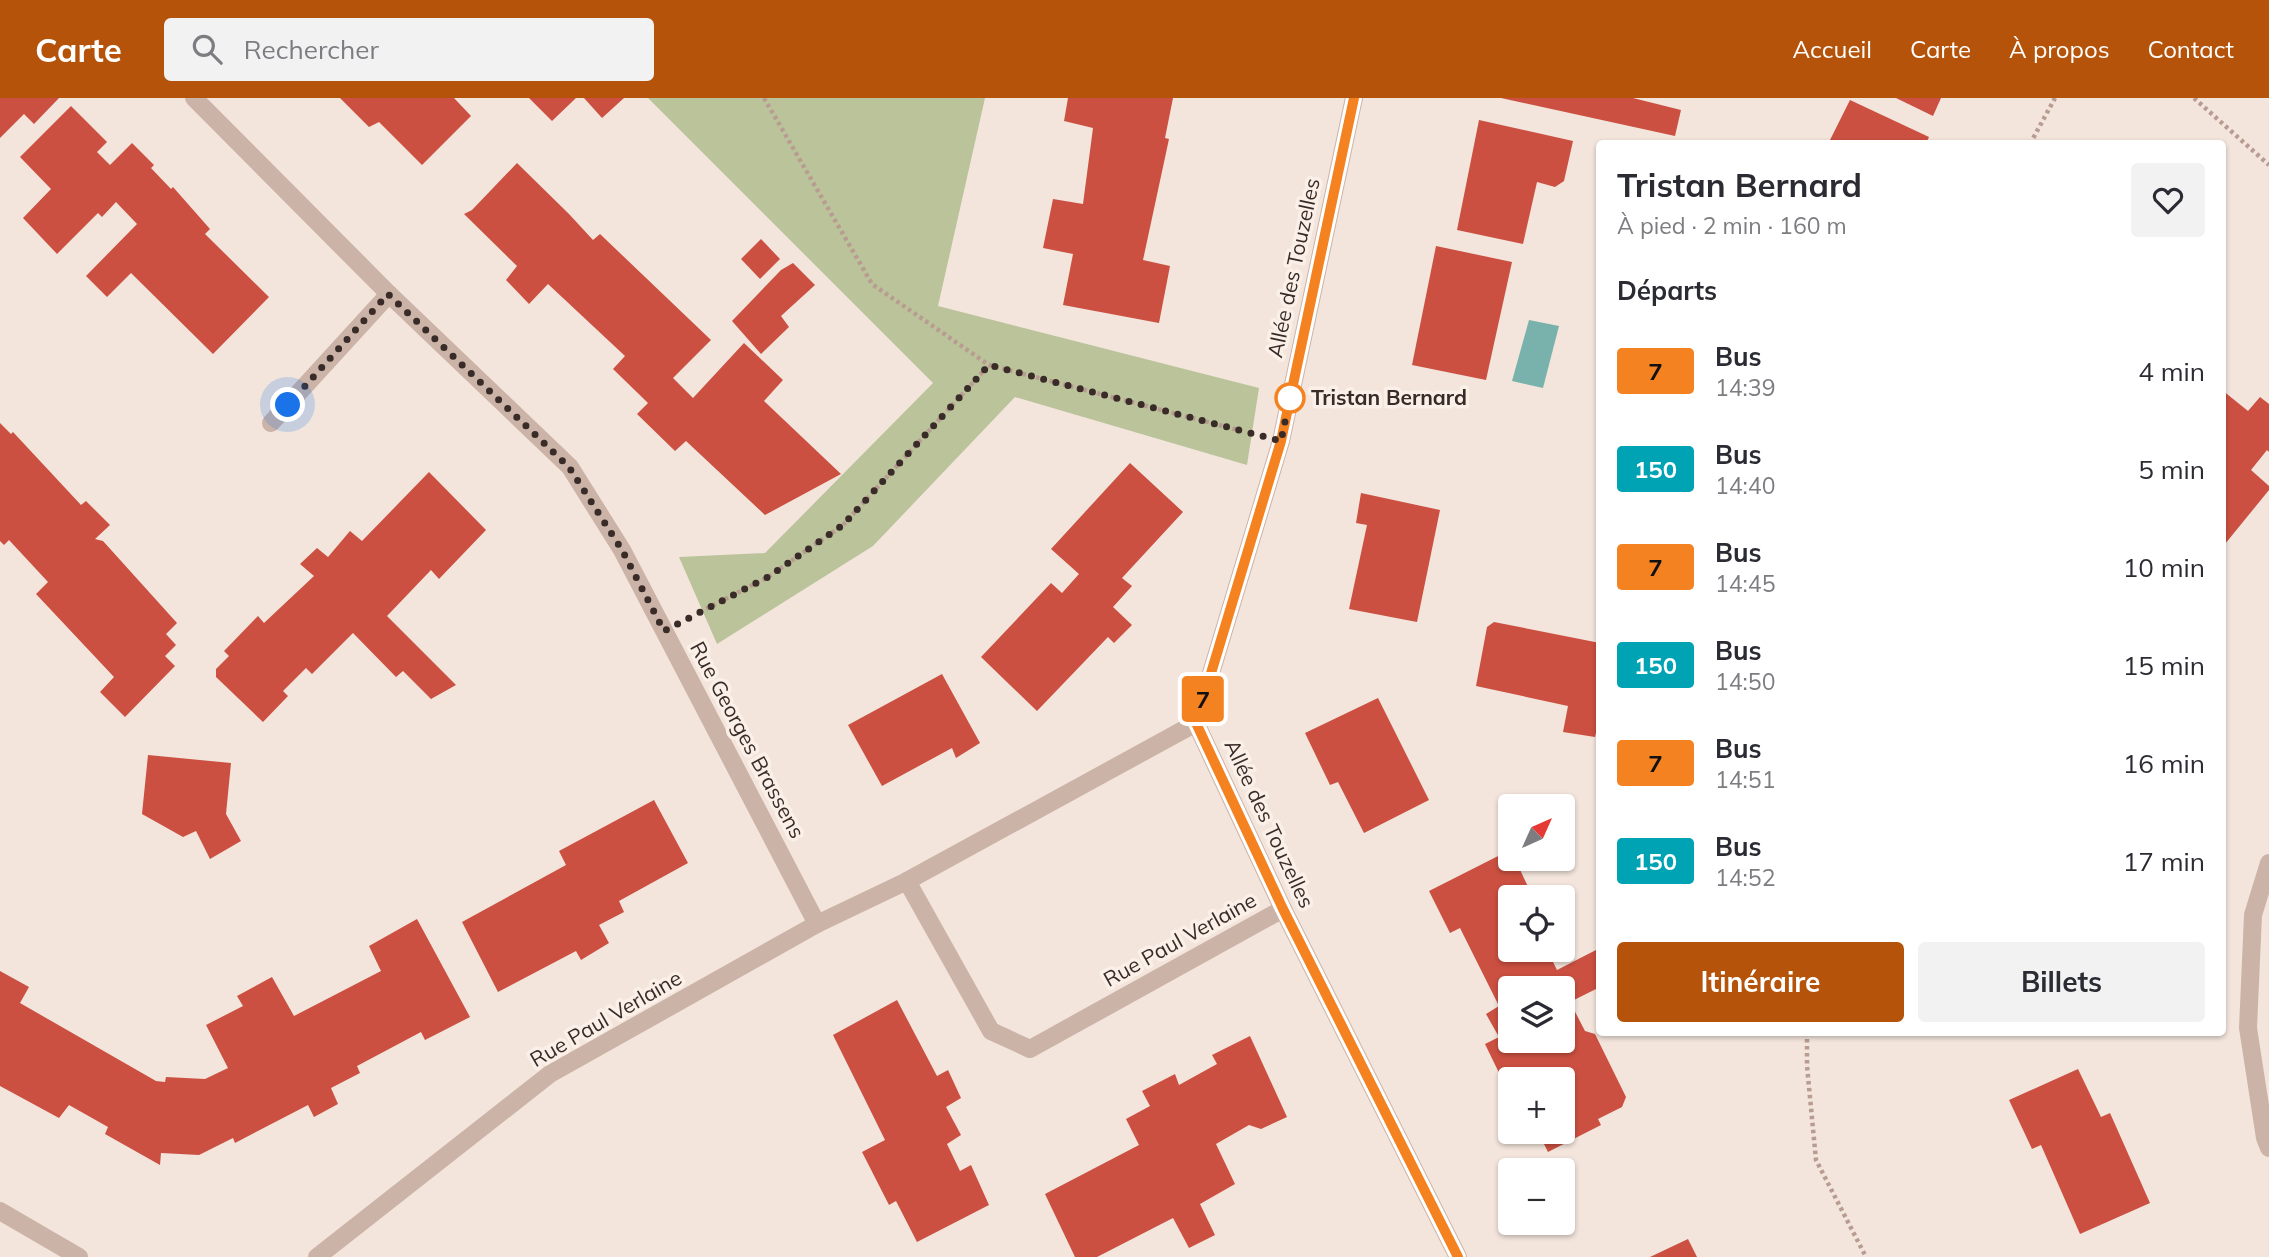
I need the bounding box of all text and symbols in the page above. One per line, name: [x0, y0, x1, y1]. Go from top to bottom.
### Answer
search box: [164, 18, 654, 81]
text: Carte: [35, 29, 122, 70]
icon: search: [188, 30, 226, 68]
text: Rechercher: [244, 33, 379, 66]
text: Accueil: [1793, 34, 1872, 64]
text: Carte: [1910, 34, 1971, 64]
text: À propos: [2009, 34, 2110, 64]
text: Contact: [2148, 34, 2234, 64]
button: heart: [2131, 163, 2205, 237]
text: Tristan Bernard: [1617, 164, 1862, 205]
street label: Allée des Touzelles: [1261, 176, 1325, 360]
text: À pied · 2 min · 160 m: [1617, 211, 1847, 240]
text: Départs: [1617, 274, 1717, 307]
text: Bus: [1715, 340, 1761, 373]
text: 4 min: [2138, 355, 2205, 388]
text: 7: [1648, 356, 1663, 386]
text: 14:39: [1715, 373, 1775, 402]
marker: Tristan Bernard: [1275, 383, 1305, 413]
place label: Tristan Bernard: [1311, 384, 1467, 410]
your location: [270, 387, 305, 422]
text: Bus: [1715, 438, 1761, 471]
text: 5 min: [2138, 453, 2205, 486]
text: 150: [1634, 454, 1677, 484]
text: 14:40: [1715, 471, 1775, 500]
text: Bus: [1715, 536, 1761, 569]
text: 10 min: [2123, 551, 2205, 584]
text: 7: [1648, 552, 1663, 582]
text: 14:45: [1715, 569, 1775, 598]
text: Bus: [1715, 634, 1761, 667]
street label: Rue Georges Brassens: [685, 637, 811, 842]
text: 15 min: [2123, 649, 2205, 682]
text: 150: [1634, 650, 1677, 680]
text: 14:50: [1715, 667, 1775, 696]
line badge: 7: [1180, 676, 1226, 722]
text: 7: [1196, 684, 1210, 714]
text: Bus: [1715, 732, 1761, 765]
street label: Allée des Touzelles: [1219, 735, 1320, 912]
text: 16 min: [2123, 747, 2205, 780]
text: 7: [1648, 748, 1663, 778]
text: 14:51: [1715, 765, 1775, 794]
north arrow: [1498, 794, 1575, 872]
map controls: [1498, 794, 1575, 1235]
text: Bus: [1715, 830, 1761, 863]
text: 17 min: [2123, 845, 2205, 878]
text: 150: [1634, 846, 1677, 876]
text: 14:52: [1715, 863, 1775, 892]
button: locate: [1498, 885, 1575, 962]
street label: Rue Paul Verlaine: [1099, 886, 1260, 992]
button: Itinéraire: [1617, 942, 1904, 1022]
button: Billets: [1918, 942, 2205, 1022]
street label: Rue Paul Verlaine: [525, 964, 686, 1072]
button: layers: [1498, 976, 1575, 1053]
button: +: [1498, 1067, 1575, 1144]
button: −: [1498, 1158, 1575, 1235]

